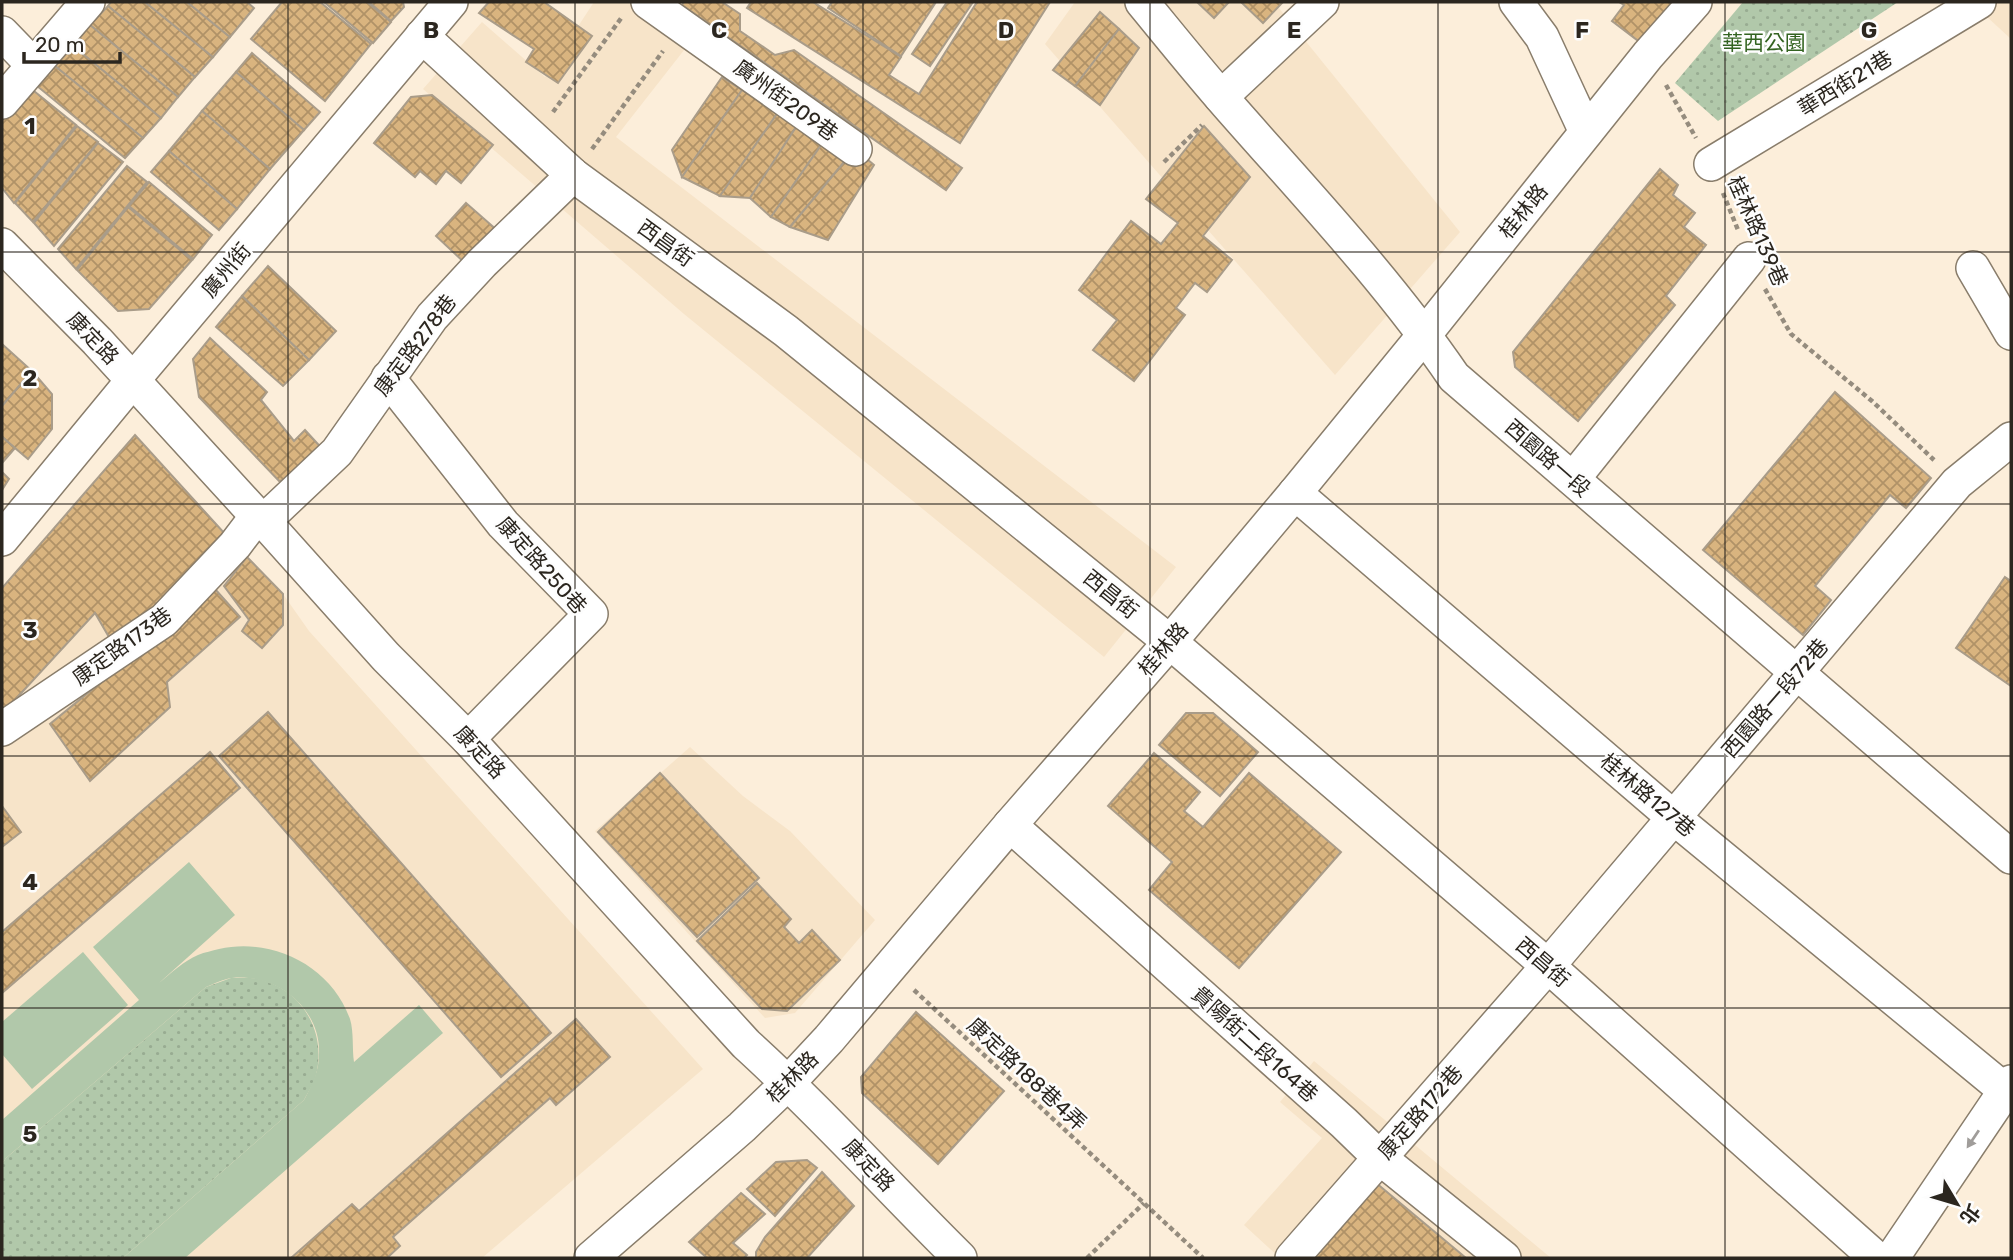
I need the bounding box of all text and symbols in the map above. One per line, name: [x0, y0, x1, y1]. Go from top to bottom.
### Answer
text: B: [423, 16, 439, 44]
text: C: [711, 16, 727, 44]
text: D: [998, 16, 1014, 44]
text: E: [1287, 16, 1301, 44]
text: F: [1575, 16, 1589, 44]
text: G: [1861, 16, 1877, 44]
scale bar: [24, 21, 121, 65]
park label: 華西公園: [1722, 30, 1806, 55]
text: 20 m: [35, 32, 84, 57]
street label: 華西街21巷: [1793, 45, 1897, 121]
street label: 廣州街209巷: [729, 54, 843, 146]
text: 1: [24, 112, 36, 140]
street label: 桂林路139巷: [1723, 172, 1793, 290]
street label: 桂林路: [1493, 179, 1553, 243]
street label: 西昌街: [633, 214, 699, 272]
street label: 廣州街: [196, 238, 256, 302]
street label: 康定路278巷: [369, 289, 461, 401]
street label: 康定路: [62, 307, 124, 369]
text: 2: [23, 364, 37, 392]
street label: 西園路一段: [1500, 414, 1596, 502]
street label: 康定路250巷: [492, 511, 592, 619]
street label: 西昌街: [1079, 564, 1143, 624]
street label: 康定路173巷: [68, 602, 176, 690]
text: 3: [22, 616, 38, 644]
street label: 桂林路: [1133, 617, 1193, 681]
street label: 西園路一段72巷: [1717, 634, 1833, 762]
street label: 康定路: [449, 720, 511, 784]
street label: 桂林路127巷: [1595, 748, 1701, 842]
text: 4: [22, 868, 38, 896]
street label: 西昌街: [1511, 932, 1575, 992]
street label: 貴陽街二段164巷: [1187, 981, 1323, 1107]
street label: 康定路188巷4弄: [962, 1012, 1092, 1136]
street label: 桂林路: [761, 1046, 823, 1108]
street label: 康定路172巷: [1372, 1060, 1468, 1164]
text: 5: [23, 1120, 38, 1148]
one-way arrow: [1966, 1130, 1980, 1148]
street label: 康定路: [838, 1134, 900, 1196]
north arrow: [1922, 1169, 1992, 1239]
text: 北: [1955, 1200, 1985, 1229]

